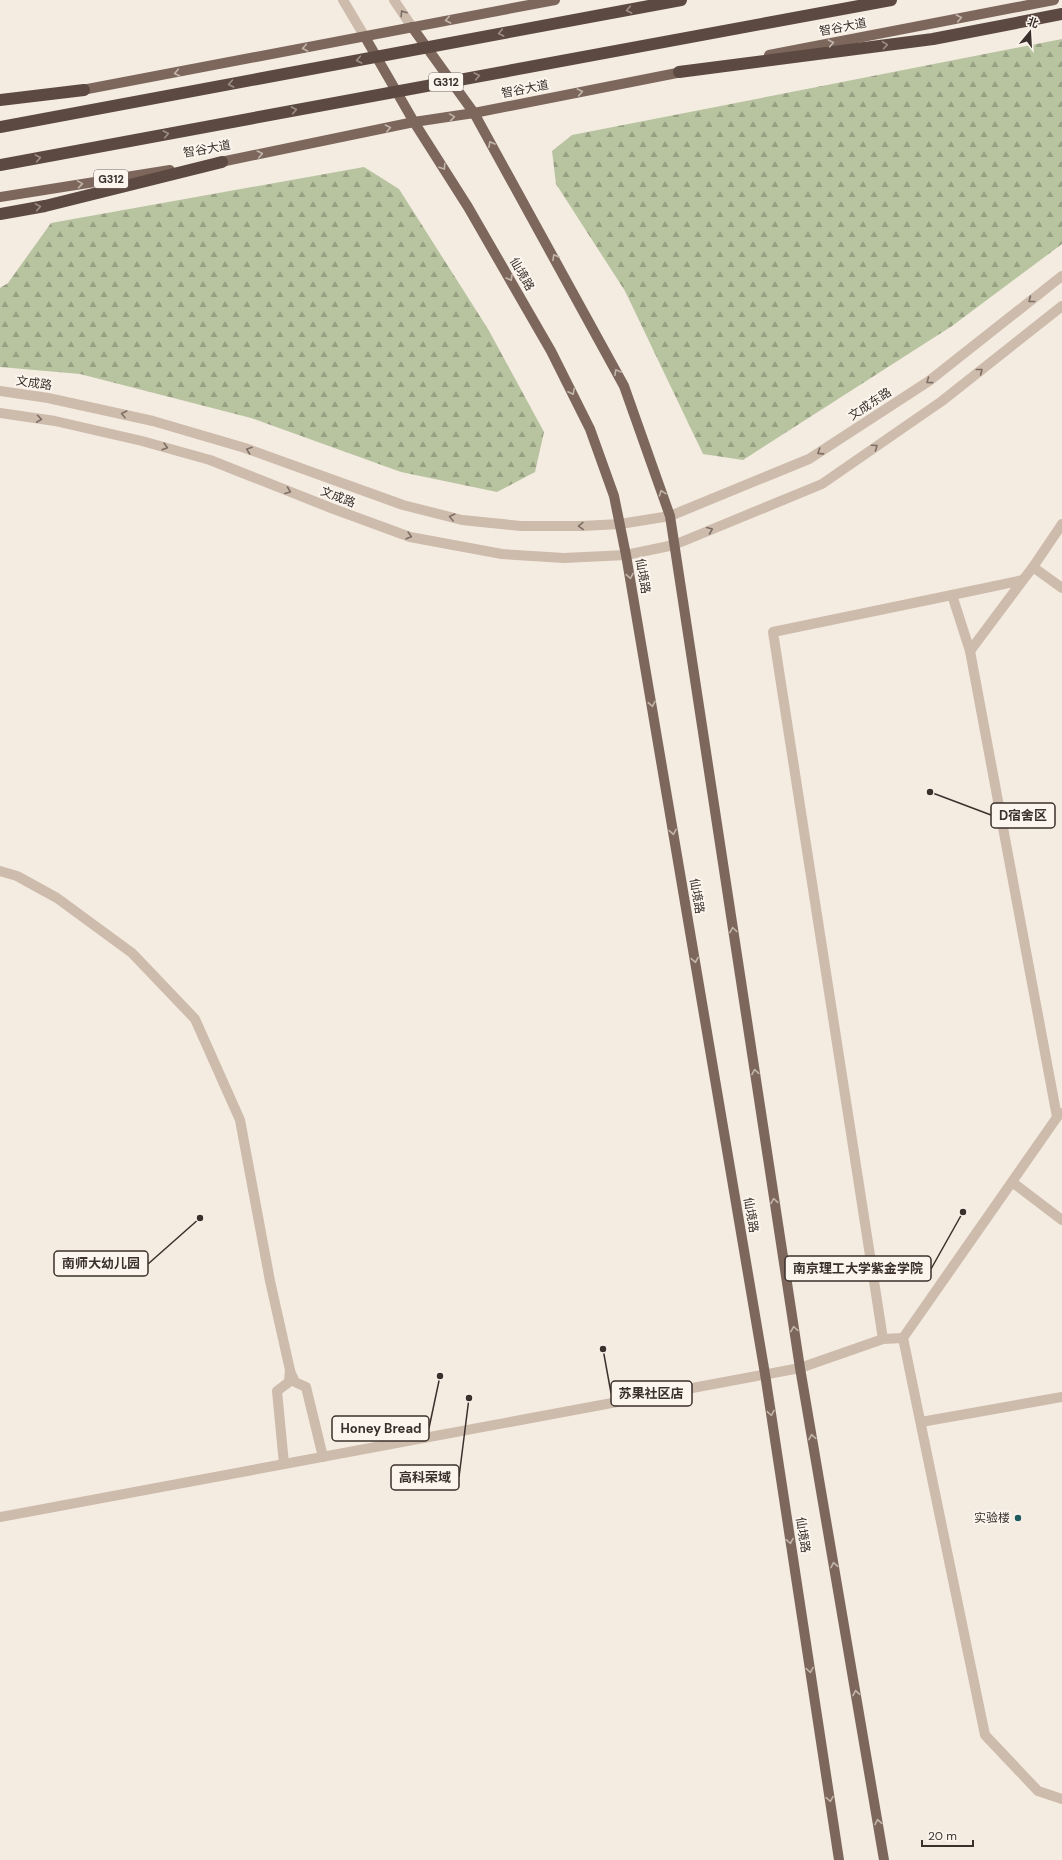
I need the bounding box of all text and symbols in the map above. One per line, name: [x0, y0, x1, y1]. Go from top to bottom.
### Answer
one-way arrow: [626, 5, 632, 13]
one-way arrow: [401, 11, 408, 18]
north arrow: [1010, 12, 1050, 52]
text: 北: [1026, 14, 1040, 31]
one-way arrow: [445, 15, 451, 24]
street label: 智谷大道: [818, 15, 868, 39]
one-way arrow: [956, 15, 962, 23]
one-way arrow: [498, 29, 504, 37]
one-way arrow: [828, 39, 834, 48]
one-way arrow: [882, 41, 888, 50]
one-way arrow: [302, 44, 308, 52]
one-way arrow: [356, 55, 362, 64]
one-way arrow: [174, 68, 180, 76]
road number: G312: [429, 73, 463, 91]
one-way arrow: [474, 73, 480, 81]
street label: 智谷大道: [500, 77, 550, 101]
one-way arrow: [228, 79, 235, 87]
one-way arrow: [577, 89, 583, 97]
one-way arrow: [291, 107, 297, 115]
one-way arrow: [449, 113, 455, 122]
one-way arrow: [384, 124, 391, 132]
one-way arrow: [163, 130, 169, 139]
street label: 智谷大道: [182, 137, 232, 161]
one-way arrow: [488, 141, 495, 148]
one-way arrow: [257, 150, 263, 158]
one-way arrow: [35, 154, 41, 162]
one-way arrow: [438, 163, 445, 170]
road number: G312: [94, 170, 128, 188]
one-way arrow: [77, 180, 83, 189]
one-way arrow: [35, 203, 42, 212]
street label: 仙境路: [506, 254, 538, 294]
one-way arrow: [552, 254, 559, 262]
one-way arrow: [505, 274, 512, 281]
one-way arrow: [1029, 296, 1036, 303]
one-way arrow: [614, 368, 621, 376]
one-way arrow: [976, 368, 983, 375]
street label: 文成路: [15, 373, 53, 393]
one-way arrow: [927, 376, 934, 383]
street label: 文成东路: [846, 384, 894, 424]
one-way arrow: [567, 388, 575, 396]
one-way arrow: [121, 411, 127, 419]
one-way arrow: [36, 414, 42, 423]
one-way arrow: [162, 442, 169, 451]
one-way arrow: [871, 444, 878, 452]
one-way arrow: [246, 446, 253, 455]
one-way arrow: [817, 447, 824, 454]
street label: 文成路: [318, 483, 358, 511]
one-way arrow: [283, 486, 291, 494]
one-way arrow: [658, 490, 667, 497]
one-way arrow: [449, 513, 456, 522]
one-way arrow: [578, 522, 584, 530]
one-way arrow: [706, 526, 713, 534]
one-way arrow: [406, 531, 413, 540]
street label: 仙境路: [632, 557, 654, 595]
one-way arrow: [625, 573, 633, 579]
one-way arrow: [647, 701, 655, 707]
callout: D宿舍区: [991, 803, 1055, 828]
text: D宿舍区: [999, 807, 1047, 824]
one-way arrow: [669, 829, 677, 835]
street label: 仙境路: [686, 877, 708, 915]
one-way arrow: [729, 927, 738, 933]
one-way arrow: [690, 957, 699, 963]
one-way arrow: [751, 1069, 760, 1075]
street label: 仙境路: [740, 1196, 762, 1234]
one-way arrow: [770, 1198, 779, 1204]
callout: 南师大幼儿园: [54, 1251, 148, 1276]
text: 南师大幼儿园: [62, 1255, 140, 1272]
callout: 南京理工大学紫金学院: [785, 1256, 931, 1281]
text: 南京理工大学紫金学院: [793, 1260, 923, 1277]
one-way arrow: [790, 1326, 799, 1332]
callout: 苏果社区店: [611, 1381, 692, 1406]
text: 苏果社区店: [618, 1385, 684, 1402]
one-way arrow: [766, 1410, 775, 1416]
callout: Honey Bread: [332, 1416, 429, 1441]
text: Honey Bread: [340, 1420, 422, 1437]
one-way arrow: [808, 1434, 817, 1440]
callout: 高科荣域: [391, 1465, 459, 1490]
text: 高科荣域: [399, 1469, 451, 1486]
place label: 实验楼: [974, 1510, 1010, 1526]
marker: 实验楼: [1013, 1513, 1023, 1523]
street label: 仙境路: [792, 1516, 814, 1554]
one-way arrow: [785, 1538, 794, 1545]
one-way arrow: [830, 1562, 839, 1568]
one-way arrow: [805, 1667, 814, 1673]
one-way arrow: [852, 1690, 860, 1697]
one-way arrow: [825, 1795, 834, 1802]
one-way arrow: [874, 1818, 882, 1825]
scale bar: [922, 1822, 973, 1848]
text: 20 m: [928, 1828, 957, 1844]

